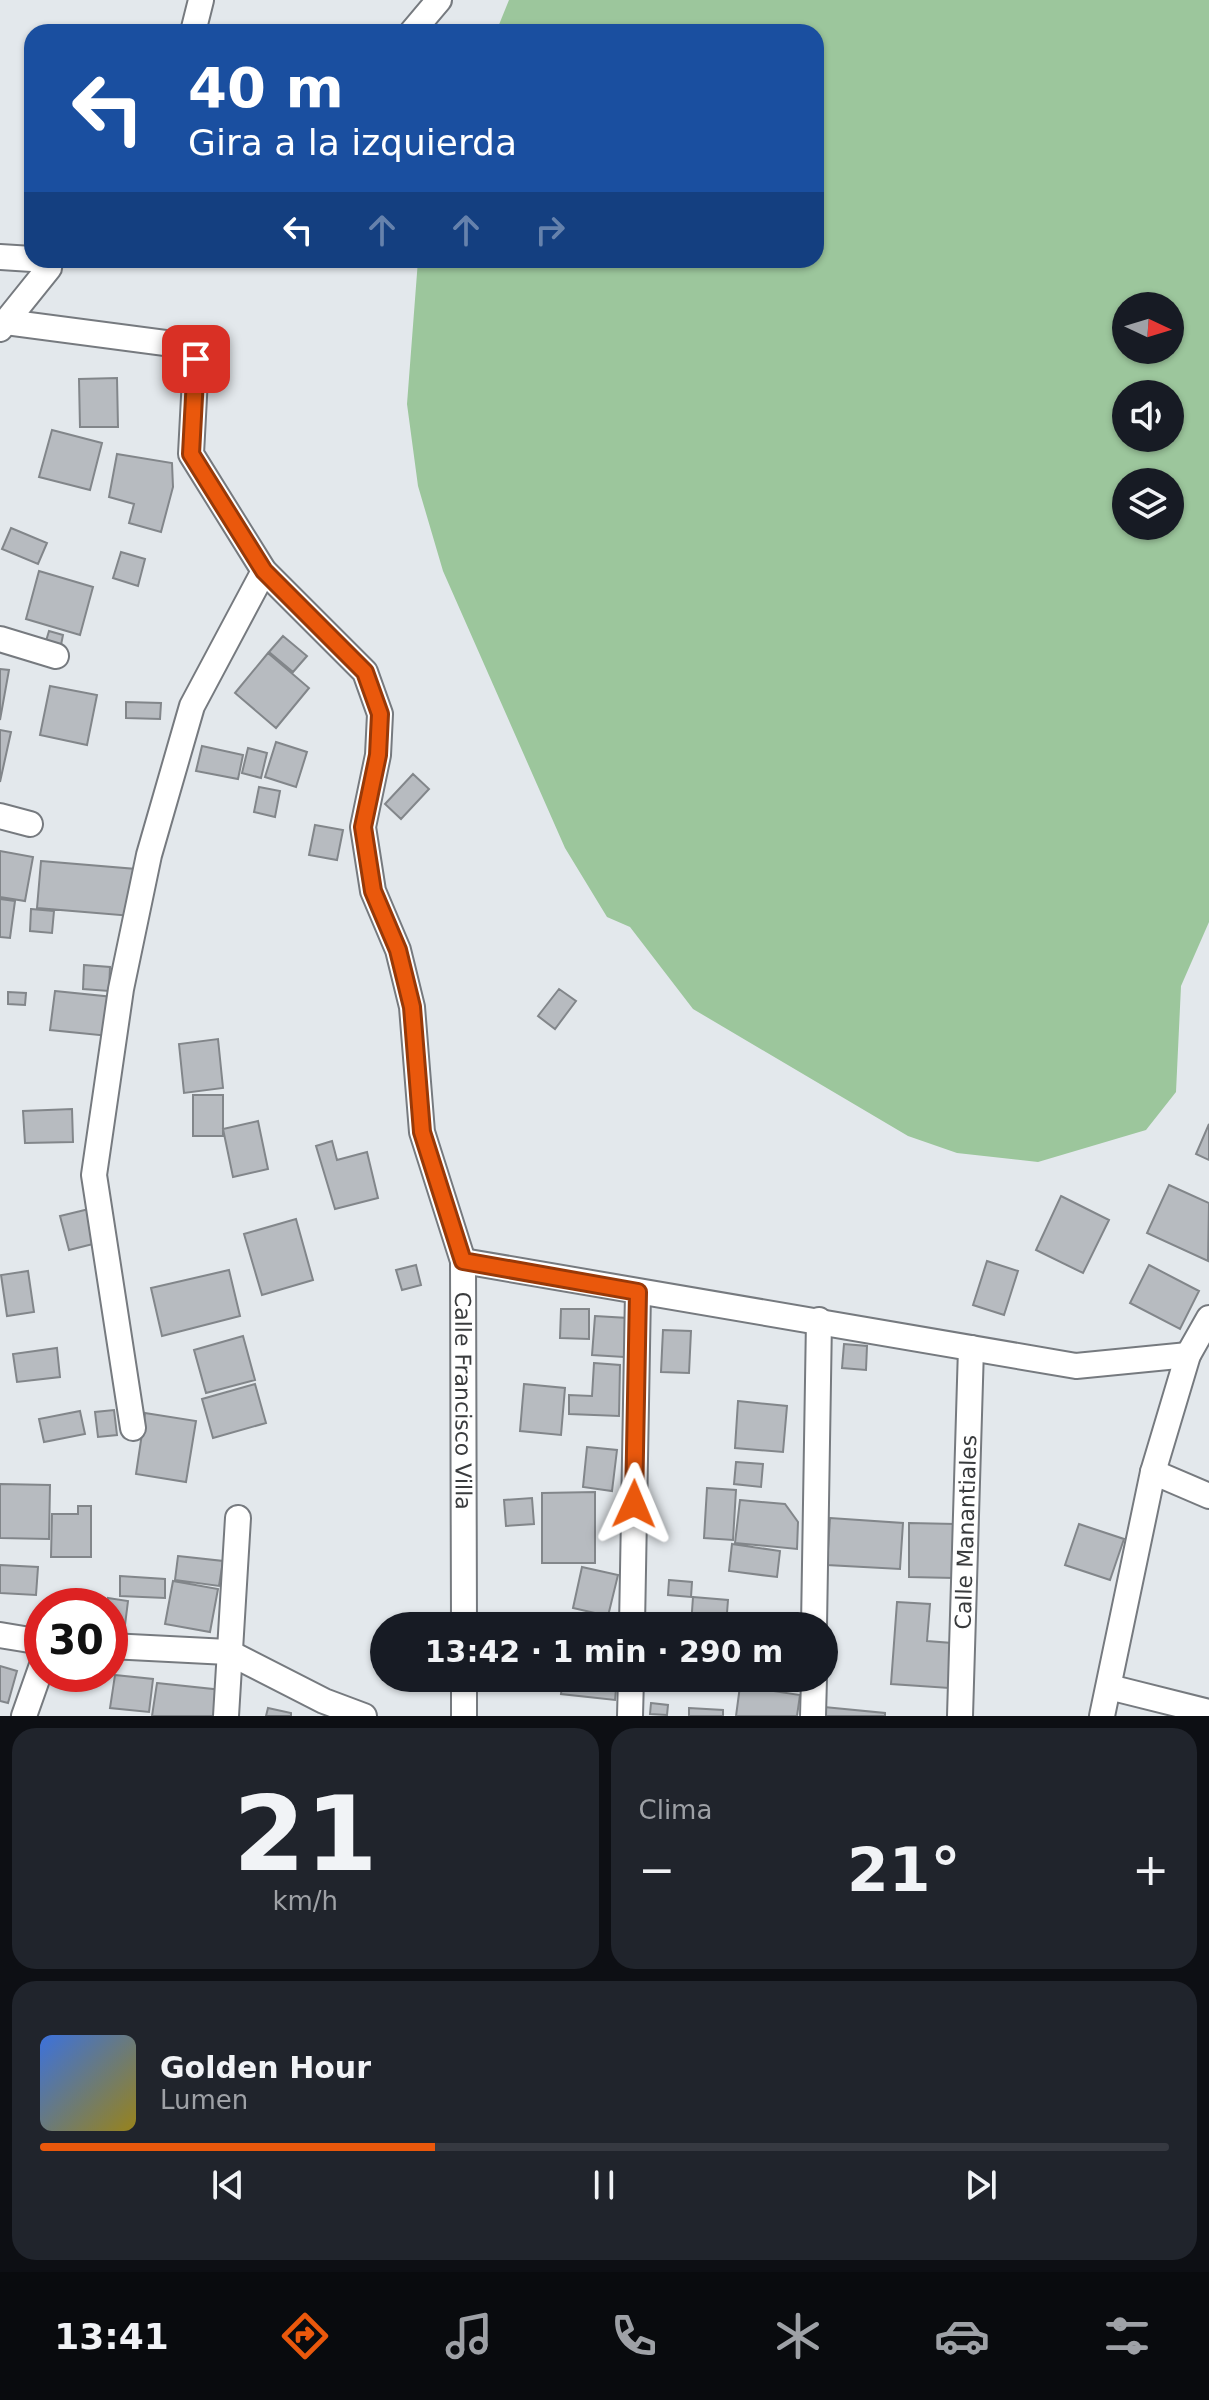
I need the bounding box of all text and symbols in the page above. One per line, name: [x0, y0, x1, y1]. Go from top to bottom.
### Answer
text: 40 m: [188, 55, 344, 120]
icon: left: [56, 56, 160, 160]
text: Gira a la izquierda: [188, 122, 517, 163]
icon: left: [276, 208, 320, 252]
icon: ahead: [360, 208, 404, 252]
icon: ahead: [444, 208, 488, 252]
icon: right: [528, 208, 572, 252]
north arrow: [1112, 292, 1184, 364]
map controls: [1112, 292, 1184, 540]
pin: [162, 325, 230, 393]
icon: arrive: [174, 337, 218, 381]
button: sound: [1112, 380, 1184, 452]
button: layers: [1112, 468, 1184, 540]
street label: Calle Francisco Villa: [451, 1292, 476, 1510]
street label: Calle Manantiales: [950, 1434, 981, 1630]
position arrow: [592, 1462, 676, 1546]
speed limit sign: 30: [24, 1588, 128, 1692]
text: 13:42 · 1 min · 290 m: [425, 1634, 783, 1669]
text: 21: [233, 1773, 378, 1895]
text: Clima: [639, 1795, 712, 1825]
text: 21°: [847, 1835, 961, 1905]
text: −: [639, 1844, 675, 1895]
text: +: [1132, 1844, 1169, 1895]
text: km/h: [272, 1886, 338, 1916]
text: Golden Hour: [160, 2050, 371, 2085]
text: Lumen: [160, 2085, 248, 2115]
icon: previous: [206, 2163, 250, 2207]
icon: pause: [582, 2163, 626, 2207]
icon: next: [959, 2163, 1003, 2207]
icon: directions: [277, 2308, 333, 2364]
icon: music: [441, 2308, 497, 2364]
icon: phone: [606, 2308, 662, 2364]
icon: climate: [770, 2308, 826, 2364]
icon: car: [934, 2308, 990, 2364]
icon: filters: [1099, 2308, 1155, 2364]
text: 13:41: [54, 2316, 169, 2357]

